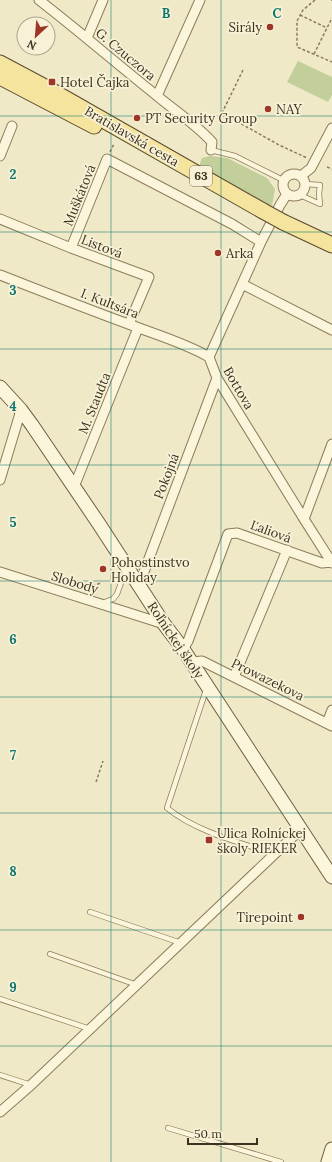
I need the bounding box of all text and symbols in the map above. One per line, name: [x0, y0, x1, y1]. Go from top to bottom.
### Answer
text: B: [162, 5, 171, 22]
text: C: [273, 5, 282, 22]
north arrow: [16, 16, 56, 56]
place label: Sirály: [228, 19, 262, 36]
marker: Sirály: [265, 22, 275, 32]
street label: G. Czuczora: [92, 24, 159, 85]
text: N: [24, 37, 39, 53]
place label: Hotel Čajka: [60, 73, 130, 91]
marker: Hotel Čajka: [47, 77, 57, 87]
place label: NAY: [276, 101, 303, 118]
street label: Bratislavská cesta: [81, 103, 182, 171]
marker: NAY: [263, 104, 273, 114]
place label: PT Security Group: [145, 110, 257, 127]
marker: PT Security Group: [132, 113, 142, 123]
street label: Muškátová: [59, 162, 100, 229]
text: 2: [10, 166, 17, 183]
road number: 63: [190, 166, 212, 186]
street label: Listová: [79, 231, 125, 262]
place label: Arka: [225, 245, 254, 262]
marker: Arka: [213, 248, 223, 258]
text: 3: [9, 282, 17, 299]
street label: I. Kultsára: [78, 285, 142, 322]
street label: Bottova: [220, 364, 258, 413]
street label: M. Staudta: [74, 370, 115, 436]
text: 4: [9, 398, 17, 415]
street label: Pokojná: [150, 451, 183, 502]
text: 5: [9, 514, 17, 531]
street label: Ľaliová: [248, 516, 294, 547]
place label: Pohostinstvo Holiday: [111, 554, 190, 586]
marker: Pohostinstvo Holiday: [98, 564, 108, 574]
street label: Slobody: [49, 567, 101, 598]
street label: Roľníckej školy: [144, 599, 208, 682]
text: 6: [9, 631, 17, 648]
street label: Prowazekova: [229, 654, 307, 705]
text: 7: [10, 747, 16, 764]
place label: Ulica Rolníckej školy RIEKER: [217, 825, 306, 857]
marker: Ulica Rolníckej školy RIEKER: [204, 835, 214, 845]
text: 8: [9, 863, 17, 880]
place label: Tirepoint: [237, 909, 293, 926]
marker: Tirepoint: [296, 912, 306, 922]
text: 9: [9, 979, 17, 996]
scale bar: [188, 1120, 257, 1146]
text: 50 m: [194, 1126, 222, 1141]

